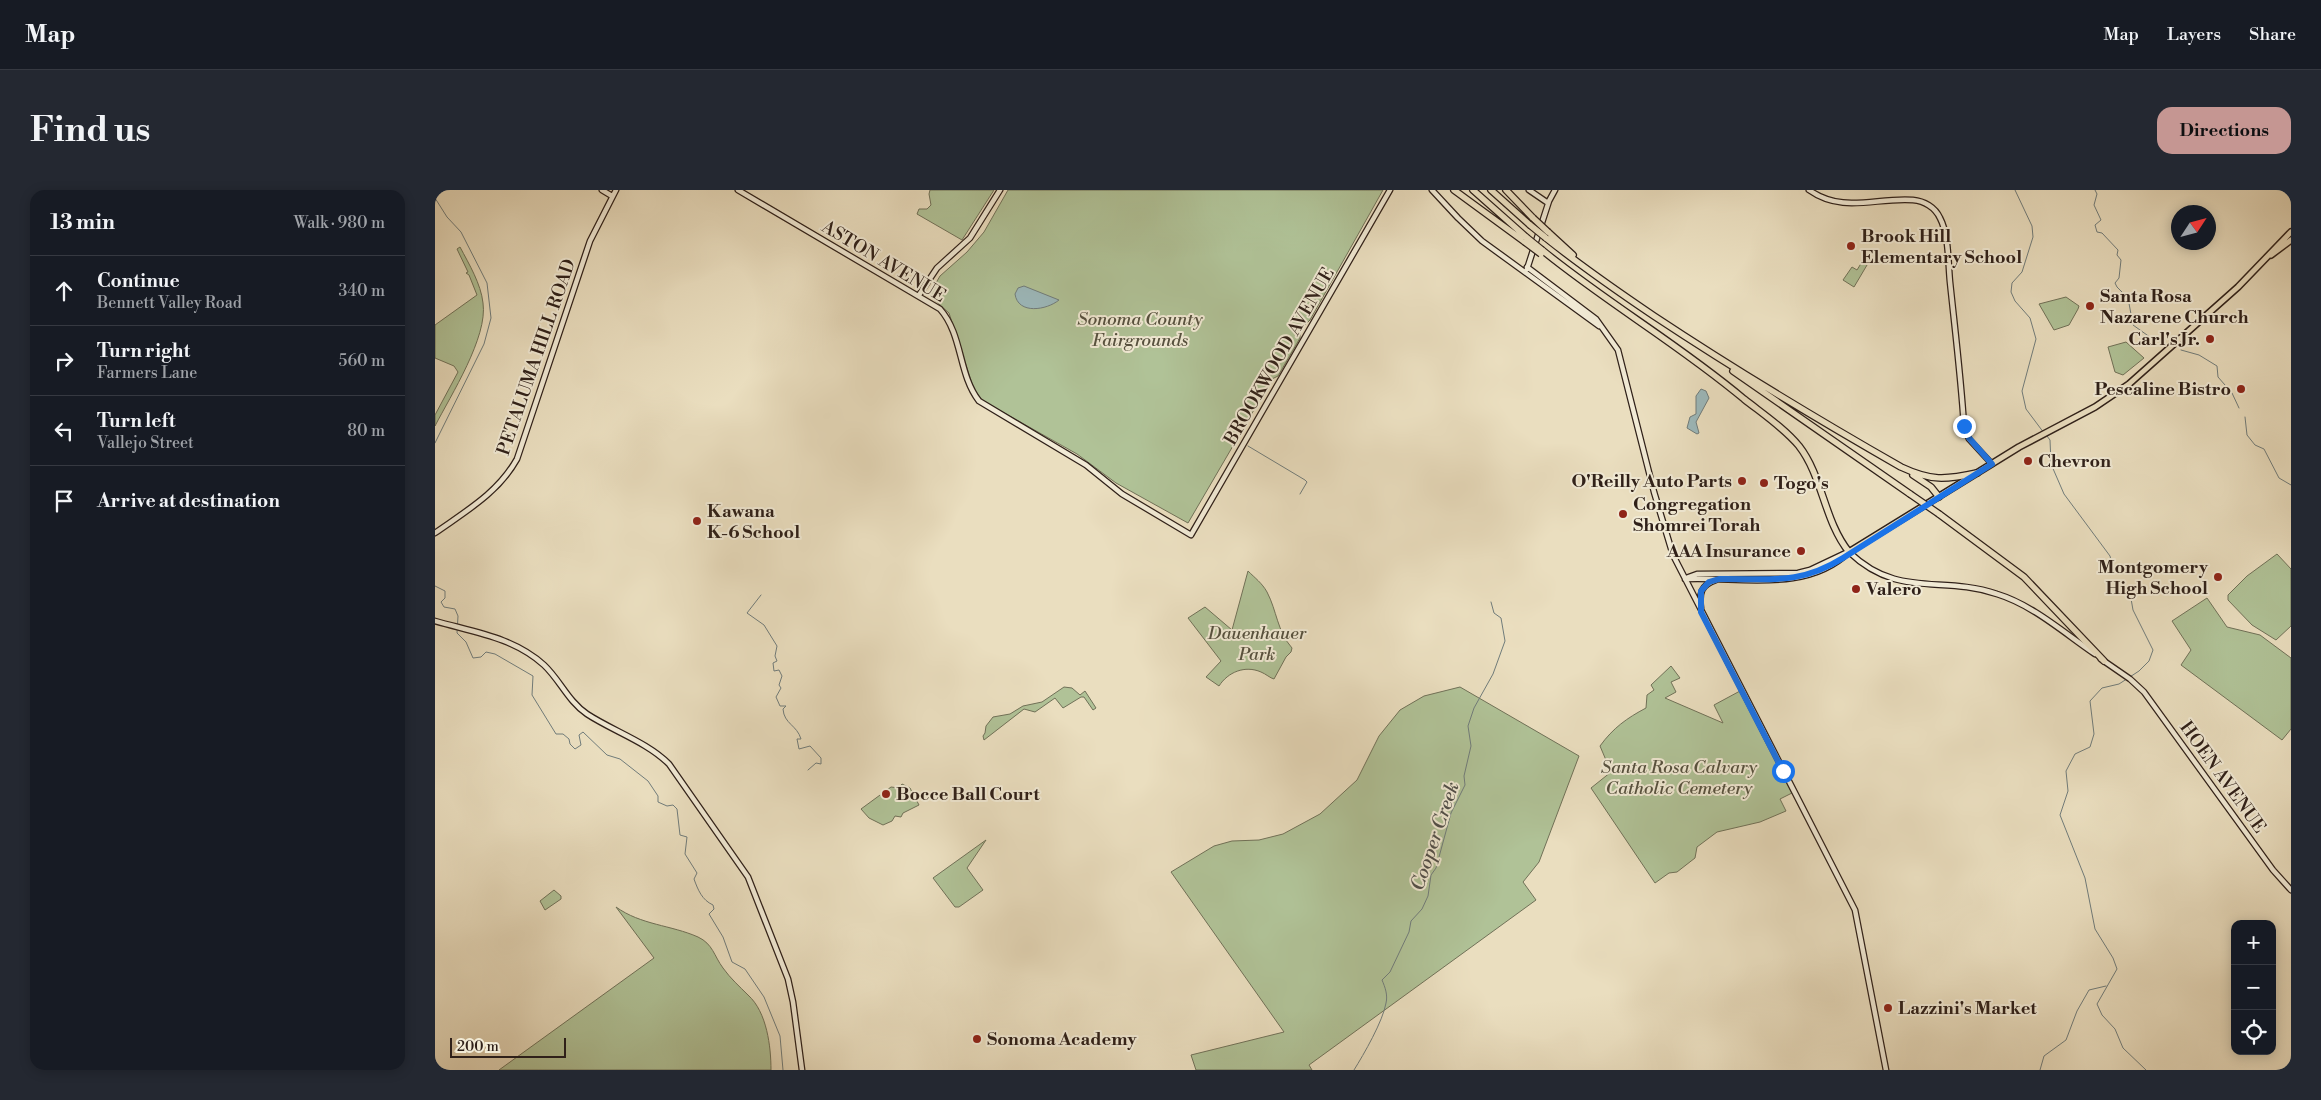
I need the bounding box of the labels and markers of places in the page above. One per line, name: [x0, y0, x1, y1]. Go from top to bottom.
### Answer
place label: Brook Hill Elementary School: [1861, 225, 2022, 269]
marker: Brook Hill Elementary School: [1845, 240, 1857, 252]
place label: Santa Rosa Nazarene Church: [2100, 285, 2249, 329]
marker: Santa Rosa Nazarene Church: [2084, 300, 2096, 312]
place label: Carl's Jr.: [2128, 328, 2200, 351]
marker: Carl's Jr.: [2204, 333, 2216, 345]
place label: Pescaline Bistro: [2095, 378, 2231, 401]
marker: Pescaline Bistro: [2235, 383, 2247, 395]
place label: Chevron: [2038, 450, 2111, 473]
marker: Chevron: [2022, 455, 2034, 467]
place label: O'Reilly Auto Parts: [1572, 470, 1732, 493]
place label: Togo's: [1774, 472, 1829, 495]
marker: O'Reilly Auto Parts: [1736, 475, 1748, 487]
marker: Togo's: [1758, 477, 1770, 489]
place label: Congregation Shomrei Torah: [1633, 493, 1760, 537]
place label: Kawana K-6 School: [707, 500, 800, 544]
marker: Congregation Shomrei Torah: [1617, 508, 1629, 520]
marker: Kawana K-6 School: [691, 515, 703, 527]
place label: AAA Insurance: [1666, 540, 1791, 563]
marker: AAA Insurance: [1795, 545, 1807, 557]
place label: Montgomery High School: [2098, 556, 2209, 600]
marker: Montgomery High School: [2212, 571, 2224, 583]
place label: Valero: [1865, 578, 1922, 601]
marker: Valero: [1850, 583, 1862, 595]
place label: Bocce Ball Court: [896, 783, 1040, 806]
marker: Bocce Ball Court: [880, 788, 892, 800]
place label: Lazzini's Market: [1898, 997, 2037, 1020]
marker: Lazzini's Market: [1882, 1002, 1894, 1014]
place label: Sonoma Academy: [987, 1028, 1138, 1051]
marker: Sonoma Academy: [971, 1033, 983, 1045]

